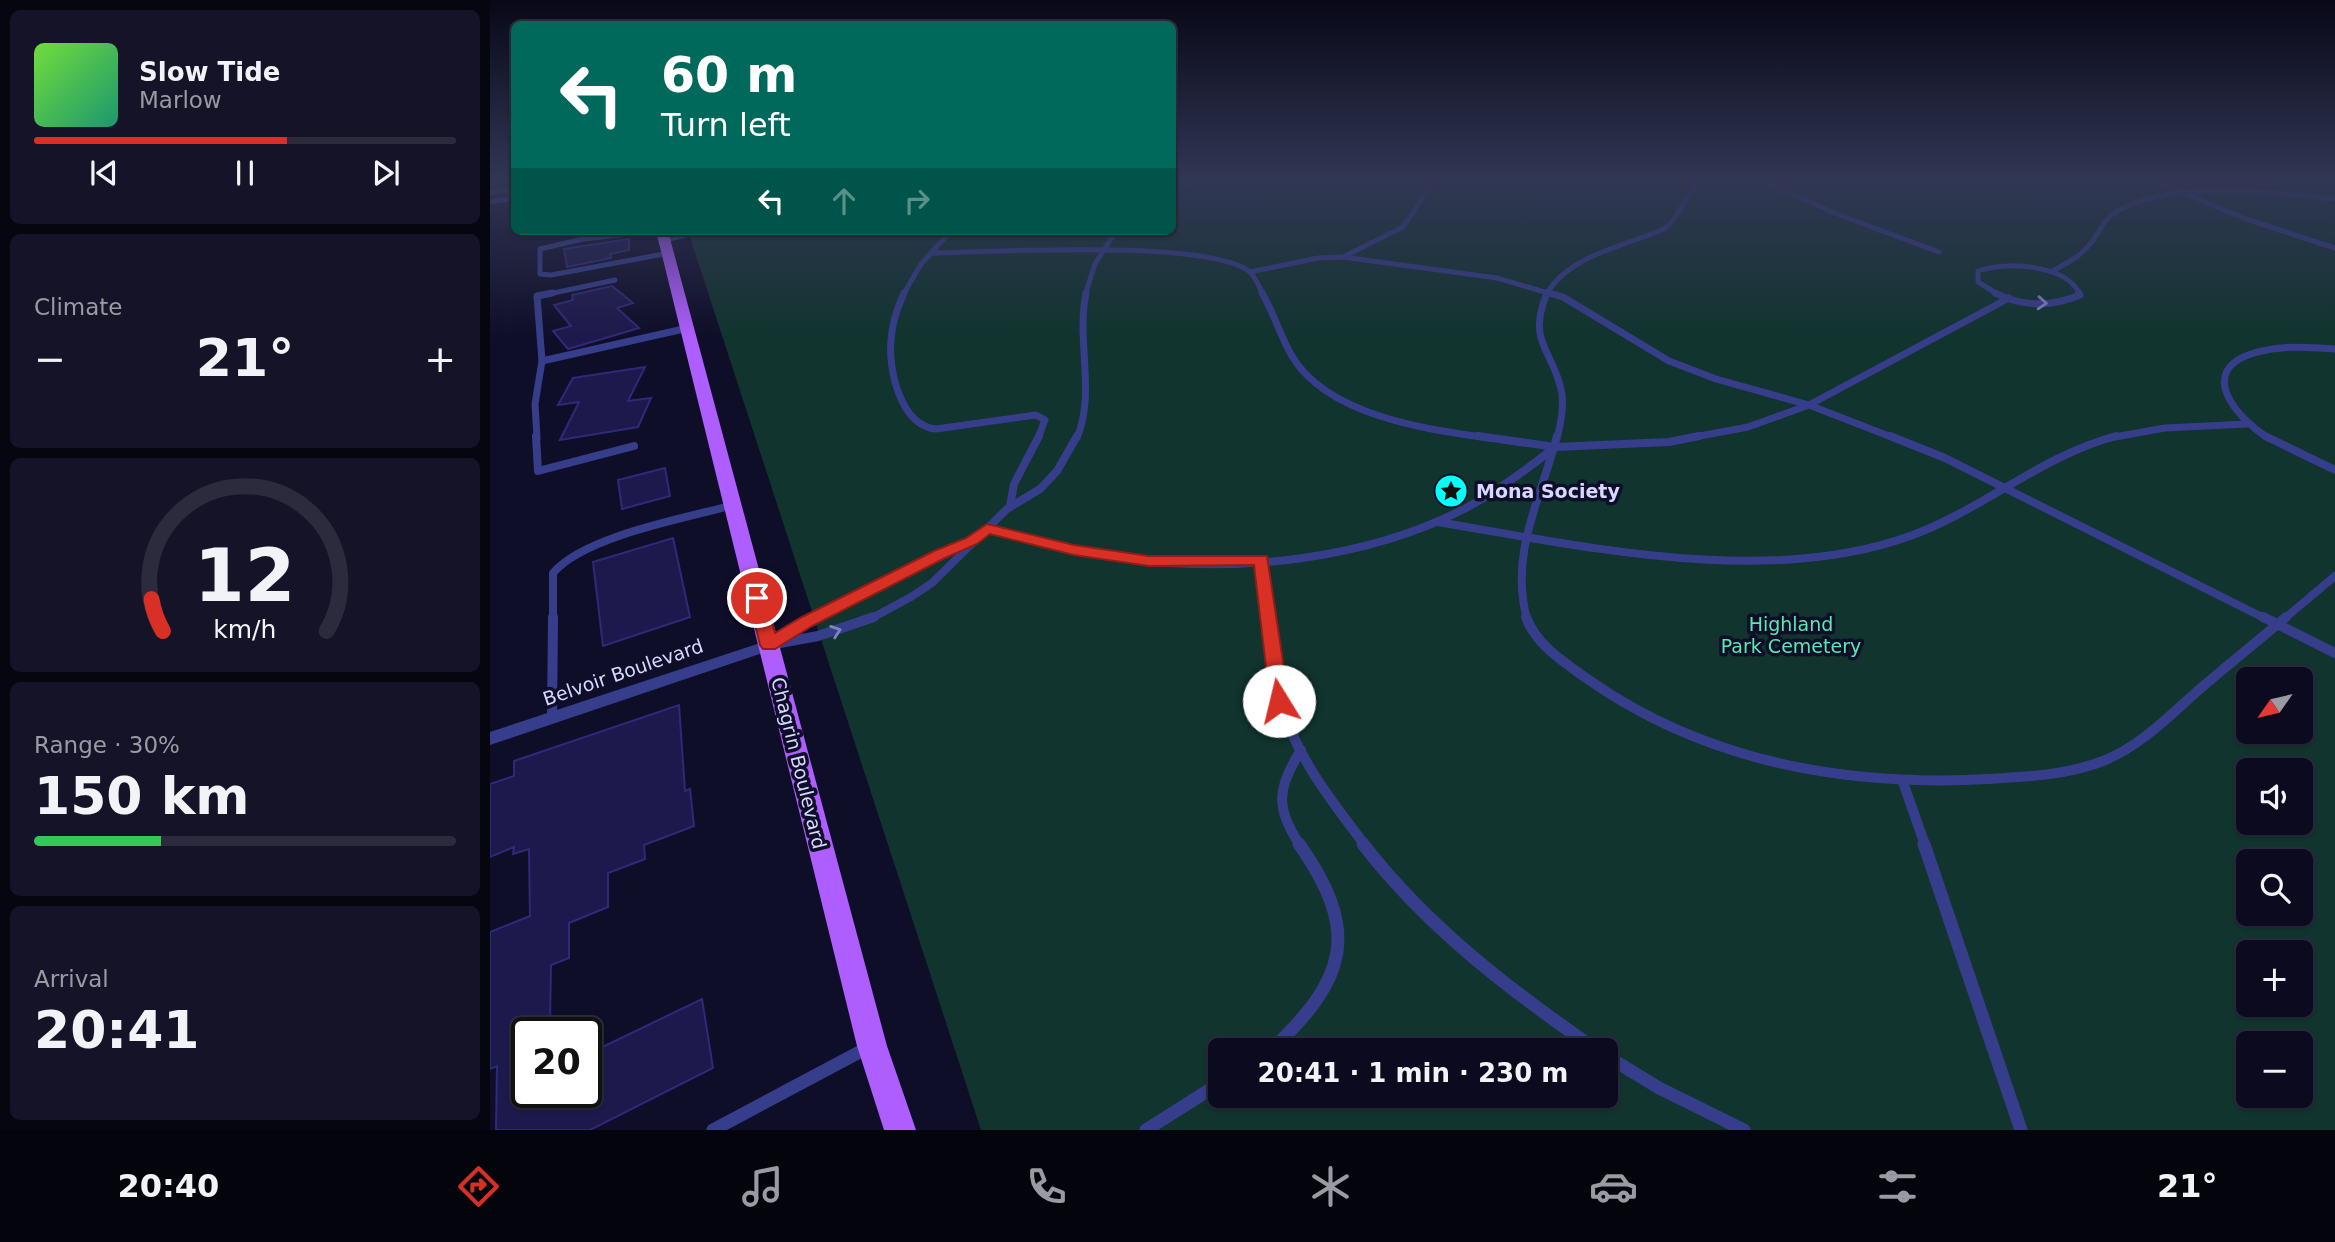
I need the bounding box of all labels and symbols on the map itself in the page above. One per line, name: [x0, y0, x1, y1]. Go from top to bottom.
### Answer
one-way arrow: [2036, 295, 2047, 310]
place icon: Mona Society: [1432, 472, 1470, 510]
place label: Mona Society: [1476, 480, 1620, 502]
pin: [727, 568, 787, 628]
park label: Highland Park Cemetery: [1721, 613, 1861, 657]
one-way arrow: [829, 625, 841, 639]
street label: Belvoir Boulevard: [540, 634, 706, 710]
position arrow: [1242, 664, 1316, 738]
north arrow: [2236, 667, 2314, 744]
street label: Chagrin Boulevard: [767, 675, 831, 851]
speed limit sign: 20: [511, 1017, 602, 1108]

